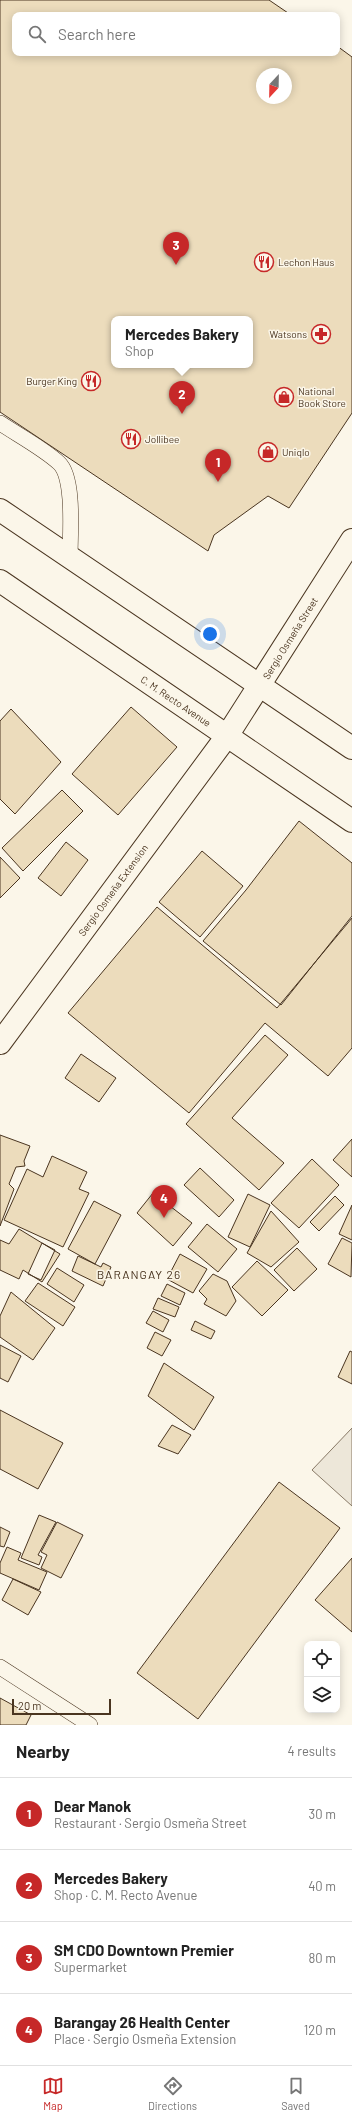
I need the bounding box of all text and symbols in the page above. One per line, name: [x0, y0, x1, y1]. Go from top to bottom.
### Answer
search box: [12, 12, 340, 56]
icon: search: [26, 23, 48, 45]
text: Search here: [58, 25, 136, 43]
north arrow: [256, 68, 292, 104]
pin: 3: [163, 232, 189, 265]
restaurant icon: Lechon Haus: [253, 251, 275, 273]
place label: Lechon Haus: [278, 256, 334, 268]
popup: [111, 316, 253, 368]
pharmacy icon: Watsons: [310, 323, 332, 345]
text: Mercedes Bakery: [125, 325, 239, 343]
place label: Watsons: [270, 328, 307, 340]
text: Shop: [125, 343, 154, 359]
restaurant icon: Burger King: [80, 370, 102, 392]
place label: Burger King: [26, 375, 77, 387]
pin: 2: [169, 381, 195, 414]
place label: National Book Store: [298, 385, 346, 409]
shop icon: National Book Store: [273, 386, 295, 408]
restaurant icon: Jollibee: [120, 428, 142, 450]
place label: Jollibee: [145, 433, 179, 445]
shop icon: Uniqlo: [257, 441, 279, 463]
place label: Uniqlo: [282, 446, 310, 458]
pin: 1: [205, 449, 231, 482]
street label: Sergio Osmeña Street: [260, 594, 320, 681]
your location: [200, 624, 220, 644]
street label: C. M. Recto Avenue: [139, 673, 213, 729]
street label: Sergio Osmeña Extension: [76, 842, 150, 938]
pin: 4: [151, 1185, 177, 1218]
district label: BARANGAY 26: [97, 1267, 181, 1281]
map controls: [304, 1641, 340, 1713]
button: locate: [304, 1641, 340, 1677]
button: layers: [304, 1677, 340, 1713]
scale bar: [12, 1697, 111, 1716]
text: 20 m: [18, 1699, 41, 1712]
text: Nearby: [16, 1741, 70, 1761]
text: 4 results: [288, 1743, 336, 1759]
text: Dear Manok: [54, 1797, 131, 1815]
text: 1: [27, 1806, 31, 1822]
text: 30 m: [309, 1806, 336, 1822]
text: Restaurant · Sergio Osmeña Street: [54, 1815, 247, 1831]
text: Mercedes Bakery: [54, 1869, 168, 1887]
text: 2: [25, 1878, 33, 1894]
text: 40 m: [308, 1878, 336, 1894]
text: Shop · C. M. Recto Avenue: [54, 1887, 197, 1903]
text: SM CDO Downtown Premier: [54, 1941, 234, 1959]
text: 3: [25, 1950, 33, 1966]
text: 80 m: [309, 1950, 336, 1966]
text: Supermarket: [54, 1959, 127, 1975]
text: Barangay 26 Health Center: [54, 2013, 230, 2031]
text: 4: [25, 2022, 33, 2038]
text: 120 m: [304, 2022, 336, 2038]
text: Place · Sergio Osmeña Extension: [54, 2031, 236, 2047]
tab: Map: [42, 2075, 64, 2112]
tab: Directions: [148, 2075, 197, 2112]
tab: Saved: [281, 2075, 310, 2112]

